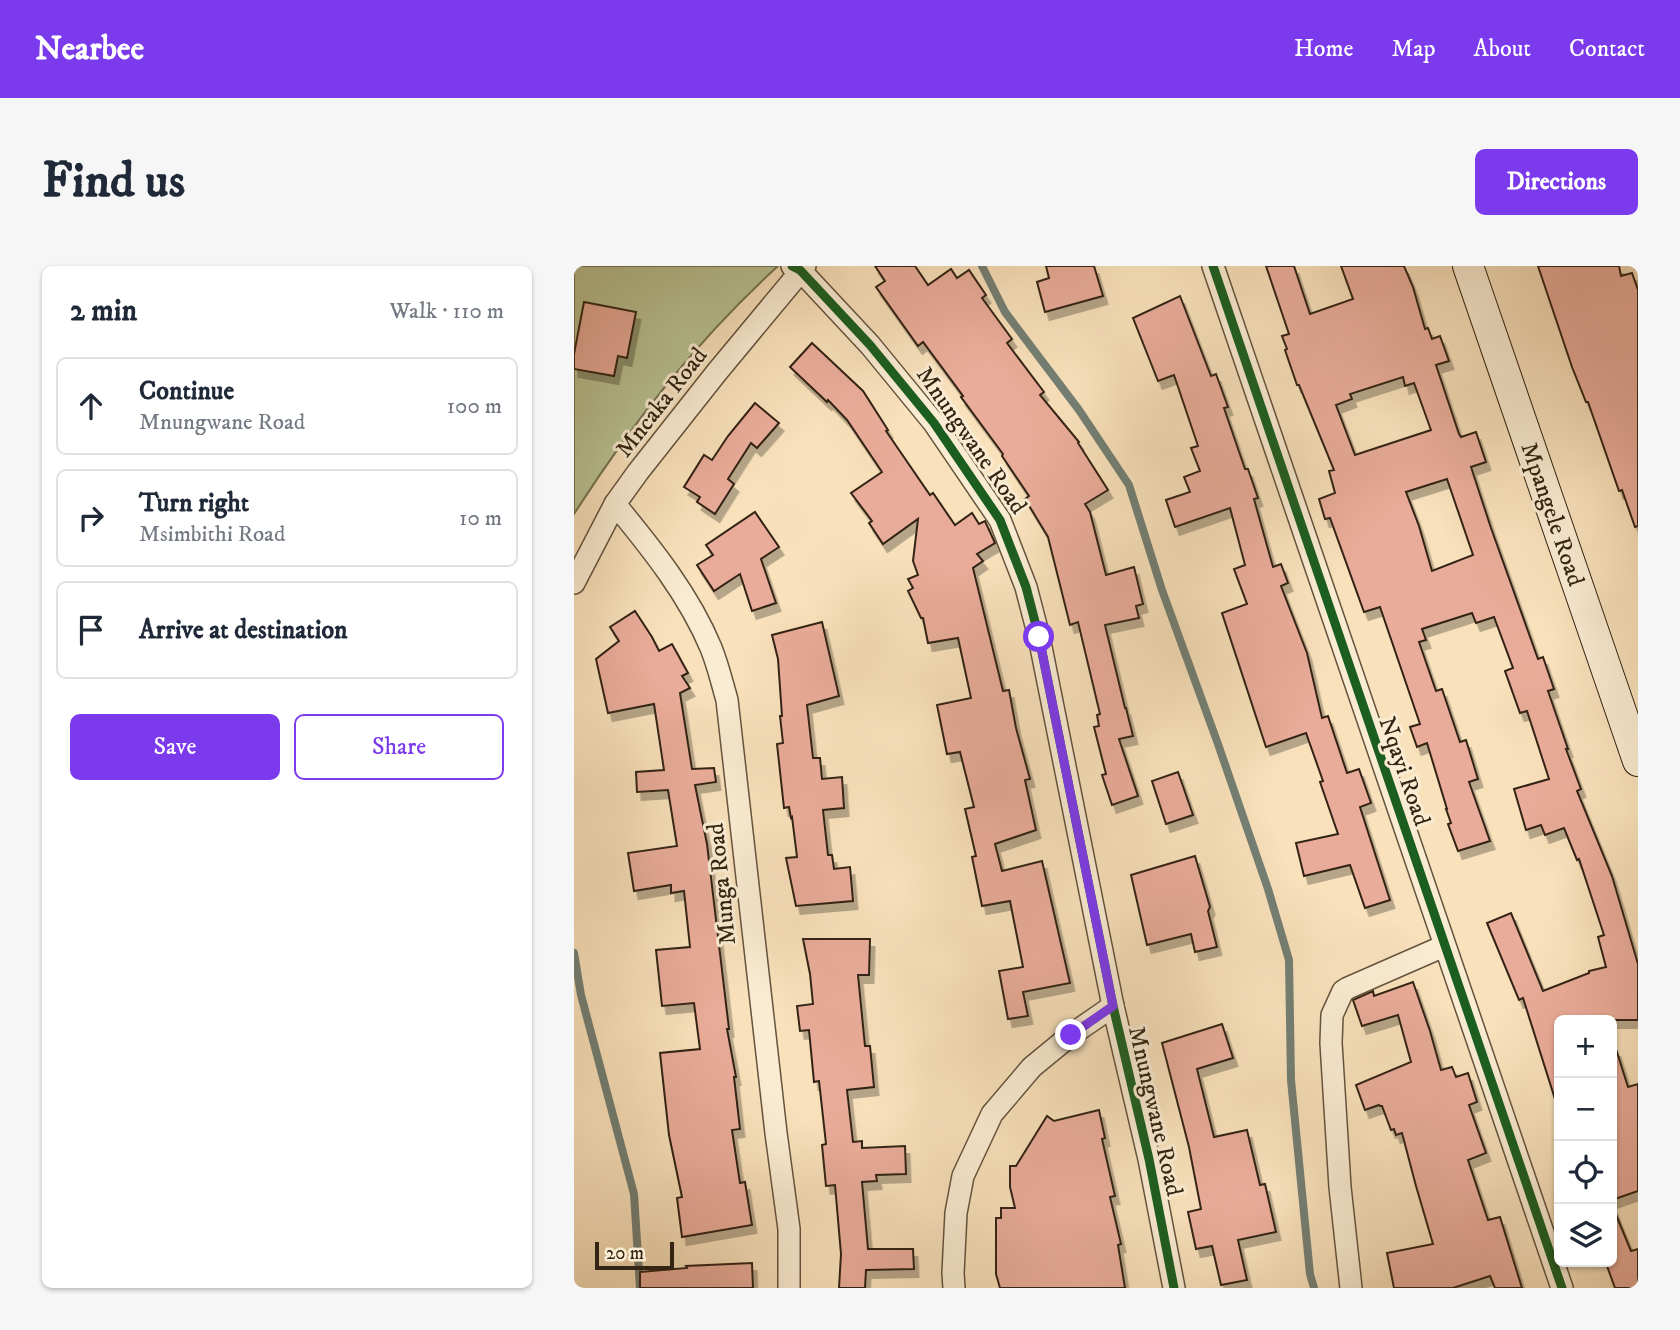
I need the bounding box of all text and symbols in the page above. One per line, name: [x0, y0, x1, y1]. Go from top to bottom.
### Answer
text: Nearbee: [35, 29, 144, 70]
text: Home: [1294, 34, 1353, 64]
text: Map: [1391, 34, 1436, 64]
text: About: [1474, 34, 1531, 64]
text: Contact: [1569, 34, 1645, 64]
button: Directions: [1475, 149, 1638, 215]
text: Find us: [42, 151, 185, 213]
text: 2 min: [70, 293, 137, 330]
text: Walk · 110 m: [389, 297, 504, 326]
street label: Mncaka Road: [609, 341, 714, 464]
street label: Mnungwane Road: [909, 361, 1033, 520]
text: Continue: [139, 375, 234, 408]
icon: ahead: [72, 387, 110, 425]
text: 100 m: [447, 392, 502, 421]
text: Mnungwane Road: [139, 408, 305, 437]
street label: Mpangele Road: [1513, 438, 1591, 590]
text: Turn right: [139, 487, 249, 520]
icon: right: [72, 499, 110, 537]
text: 10 m: [459, 504, 502, 533]
text: Msimbithi Road: [139, 520, 285, 549]
icon: arrive: [72, 611, 110, 649]
text: Arrive at destination: [139, 614, 348, 647]
route start: [1023, 621, 1054, 652]
street label: Nqayi Road: [1371, 713, 1437, 830]
button: Save: [70, 714, 280, 780]
button: Share: [294, 714, 504, 780]
street label: Munga Road: [701, 821, 743, 946]
map controls: [1554, 1015, 1617, 1267]
button: +: [1554, 1015, 1617, 1078]
route end: [1055, 1019, 1086, 1050]
street label: Mnungwane Road: [1121, 1023, 1189, 1199]
button: −: [1554, 1078, 1617, 1141]
button: locate: [1554, 1141, 1617, 1204]
button: layers: [1554, 1204, 1617, 1267]
scale bar: [595, 1239, 674, 1271]
text: 20 m: [606, 1242, 644, 1265]

